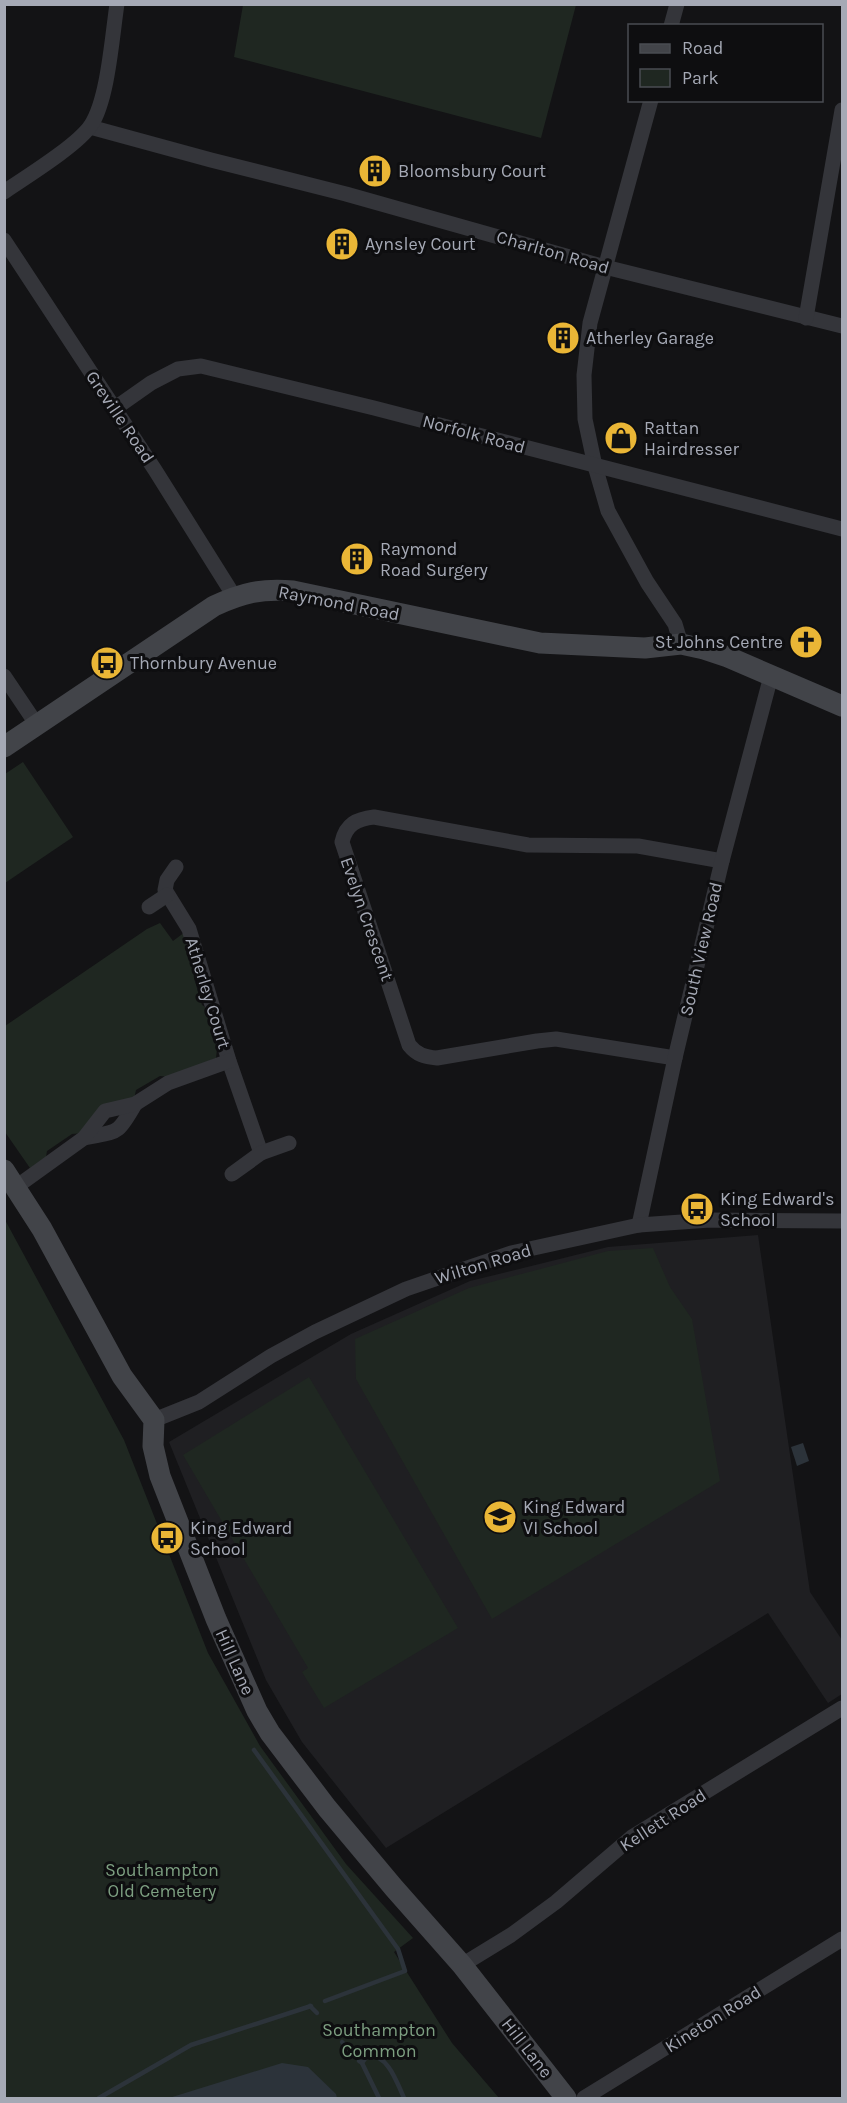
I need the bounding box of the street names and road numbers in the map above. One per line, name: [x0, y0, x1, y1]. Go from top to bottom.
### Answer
street label: Charlton Road: [494, 225, 612, 279]
street label: Greville Road: [81, 367, 159, 467]
street label: Norfolk Road: [420, 410, 528, 458]
street label: Raymond Road: [276, 580, 402, 626]
street label: Evelyn Crescent: [336, 854, 399, 984]
street label: South View Road: [675, 880, 727, 1018]
street label: Atherley Court: [181, 934, 235, 1052]
street label: Wilton Road: [432, 1239, 534, 1289]
street label: Hill Lane: [211, 1625, 259, 1699]
street label: Kellett Road: [616, 1784, 710, 1856]
street label: Kineton Road: [661, 1981, 765, 2057]
street label: Hill Lane: [497, 2014, 557, 2082]

